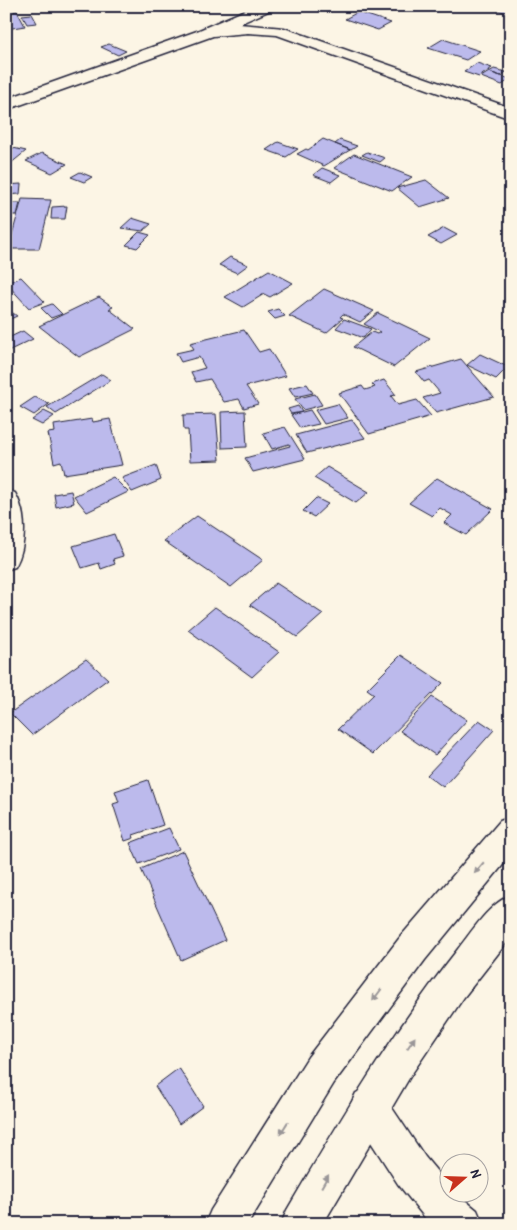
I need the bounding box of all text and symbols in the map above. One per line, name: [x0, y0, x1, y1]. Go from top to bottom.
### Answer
one-way arrow: [473, 861, 484, 874]
one-way arrow: [372, 988, 383, 1001]
one-way arrow: [406, 1037, 415, 1050]
one-way arrow: [280, 1122, 289, 1135]
north arrow: [440, 1152, 490, 1202]
text: N: [466, 1167, 487, 1181]
one-way arrow: [321, 1175, 330, 1188]

